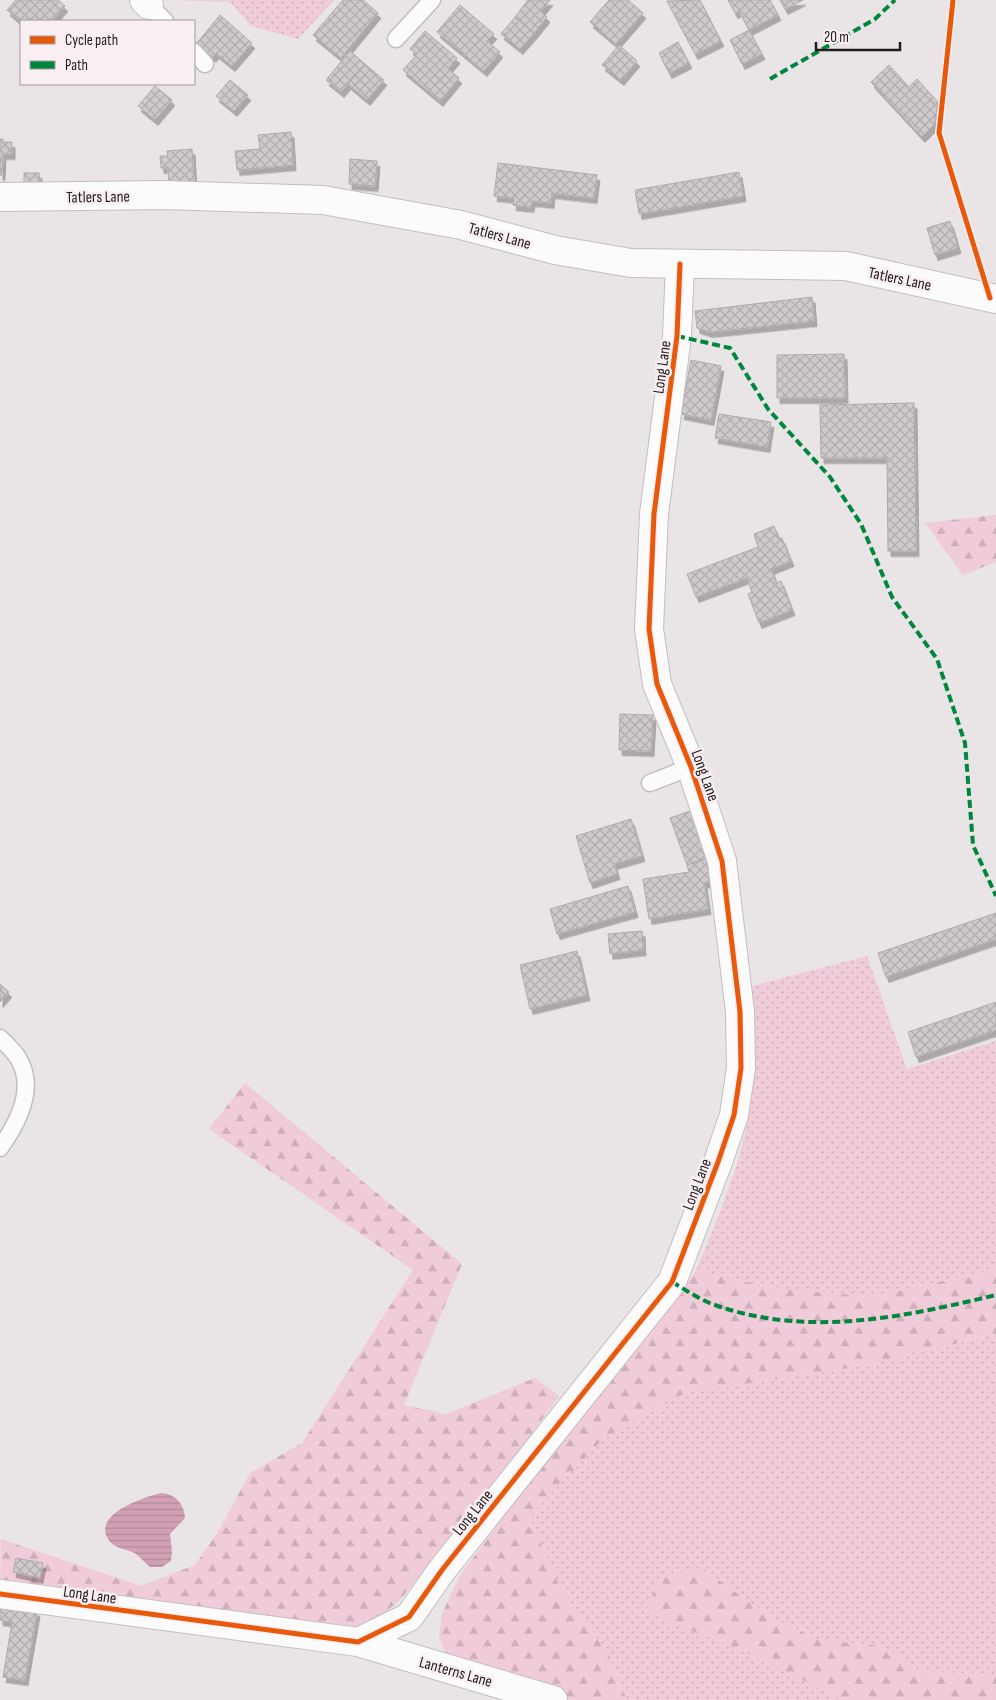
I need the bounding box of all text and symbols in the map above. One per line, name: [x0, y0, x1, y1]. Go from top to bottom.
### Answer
legend: [20, 20, 195, 85]
scale bar: [816, 20, 900, 52]
text: 20 m: [824, 28, 849, 47]
text: Cycle path: [65, 31, 118, 50]
text: Path: [65, 56, 88, 75]
street label: Tatlers Lane: [66, 187, 130, 208]
street label: Tatlers Lane: [466, 219, 533, 254]
street label: Tatlers Lane: [866, 264, 933, 295]
street label: Long Lane: [649, 339, 676, 395]
street label: Long Lane: [687, 747, 723, 804]
street label: Long Lane: [679, 1156, 716, 1213]
street label: Long Lane: [449, 1486, 497, 1540]
street label: Long Lane: [62, 1582, 118, 1609]
street label: Lanterns Lane: [417, 1653, 494, 1692]

